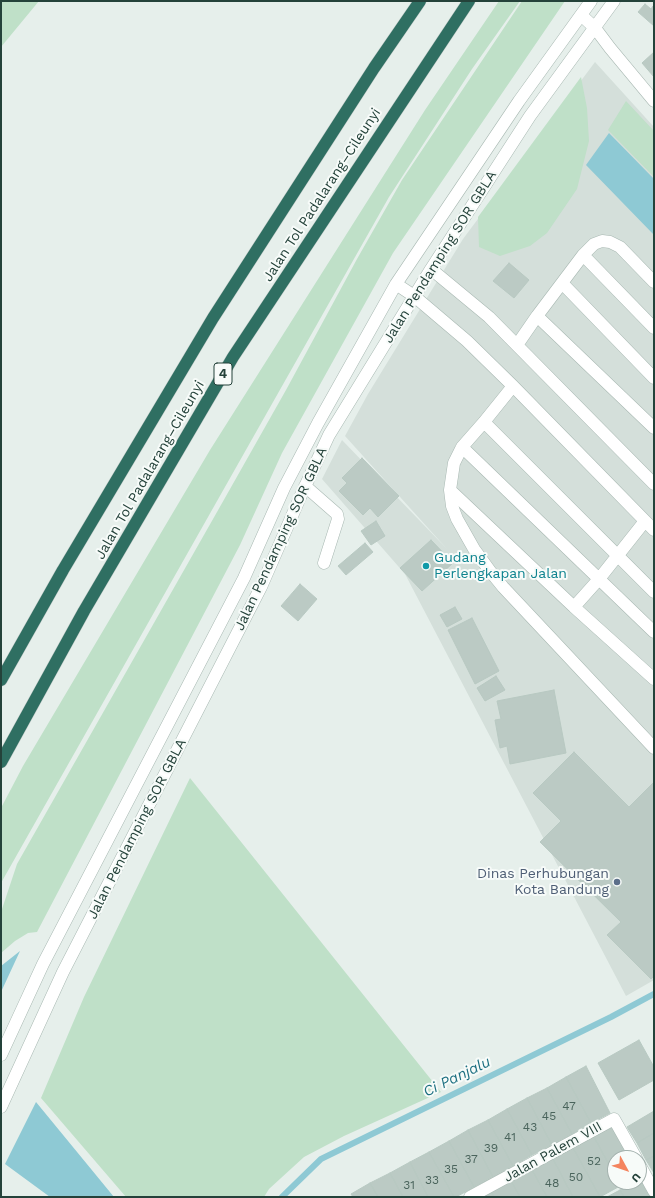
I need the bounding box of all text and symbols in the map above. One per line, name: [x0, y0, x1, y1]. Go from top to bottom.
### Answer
street label: Jalan Tol Padalarang–Cileunyi: [260, 105, 384, 285]
street label: Jalan Pendamping SOR GBLA: [380, 168, 500, 346]
road number: 4: [214, 363, 232, 385]
street label: Jalan Tol Padalarang–Cileunyi: [92, 378, 208, 562]
street label: Jalan Pendamping SOR GBLA: [231, 445, 331, 633]
place label: Gudang Perlengkapan Jalan: [434, 550, 567, 582]
marker: Gudang Perlengkapan Jalan: [421, 561, 431, 571]
street label: Jalan Pendamping SOR GBLA: [84, 736, 190, 922]
place label: Dinas Perhubungan Kota Bandung: [477, 866, 609, 898]
marker: Dinas Perhubungan Kota Bandung: [612, 877, 622, 887]
water label: Ci Panjalu: [420, 1053, 494, 1101]
house number: 47: [562, 1099, 576, 1113]
house number: 45: [542, 1109, 556, 1123]
street label: Jalan Palem VIII: [501, 1118, 605, 1186]
house number: 43: [523, 1120, 537, 1134]
house number: 41: [504, 1130, 516, 1144]
house number: 39: [484, 1141, 498, 1155]
north arrow: [607, 1150, 647, 1190]
house number: 37: [464, 1152, 478, 1166]
house number: 52: [587, 1154, 601, 1168]
house number: 35: [444, 1162, 458, 1176]
house number: 50: [569, 1170, 583, 1184]
text: U: [628, 1170, 643, 1185]
house number: 33: [425, 1173, 439, 1187]
house number: 48: [545, 1176, 559, 1190]
house number: 31: [403, 1178, 415, 1192]

